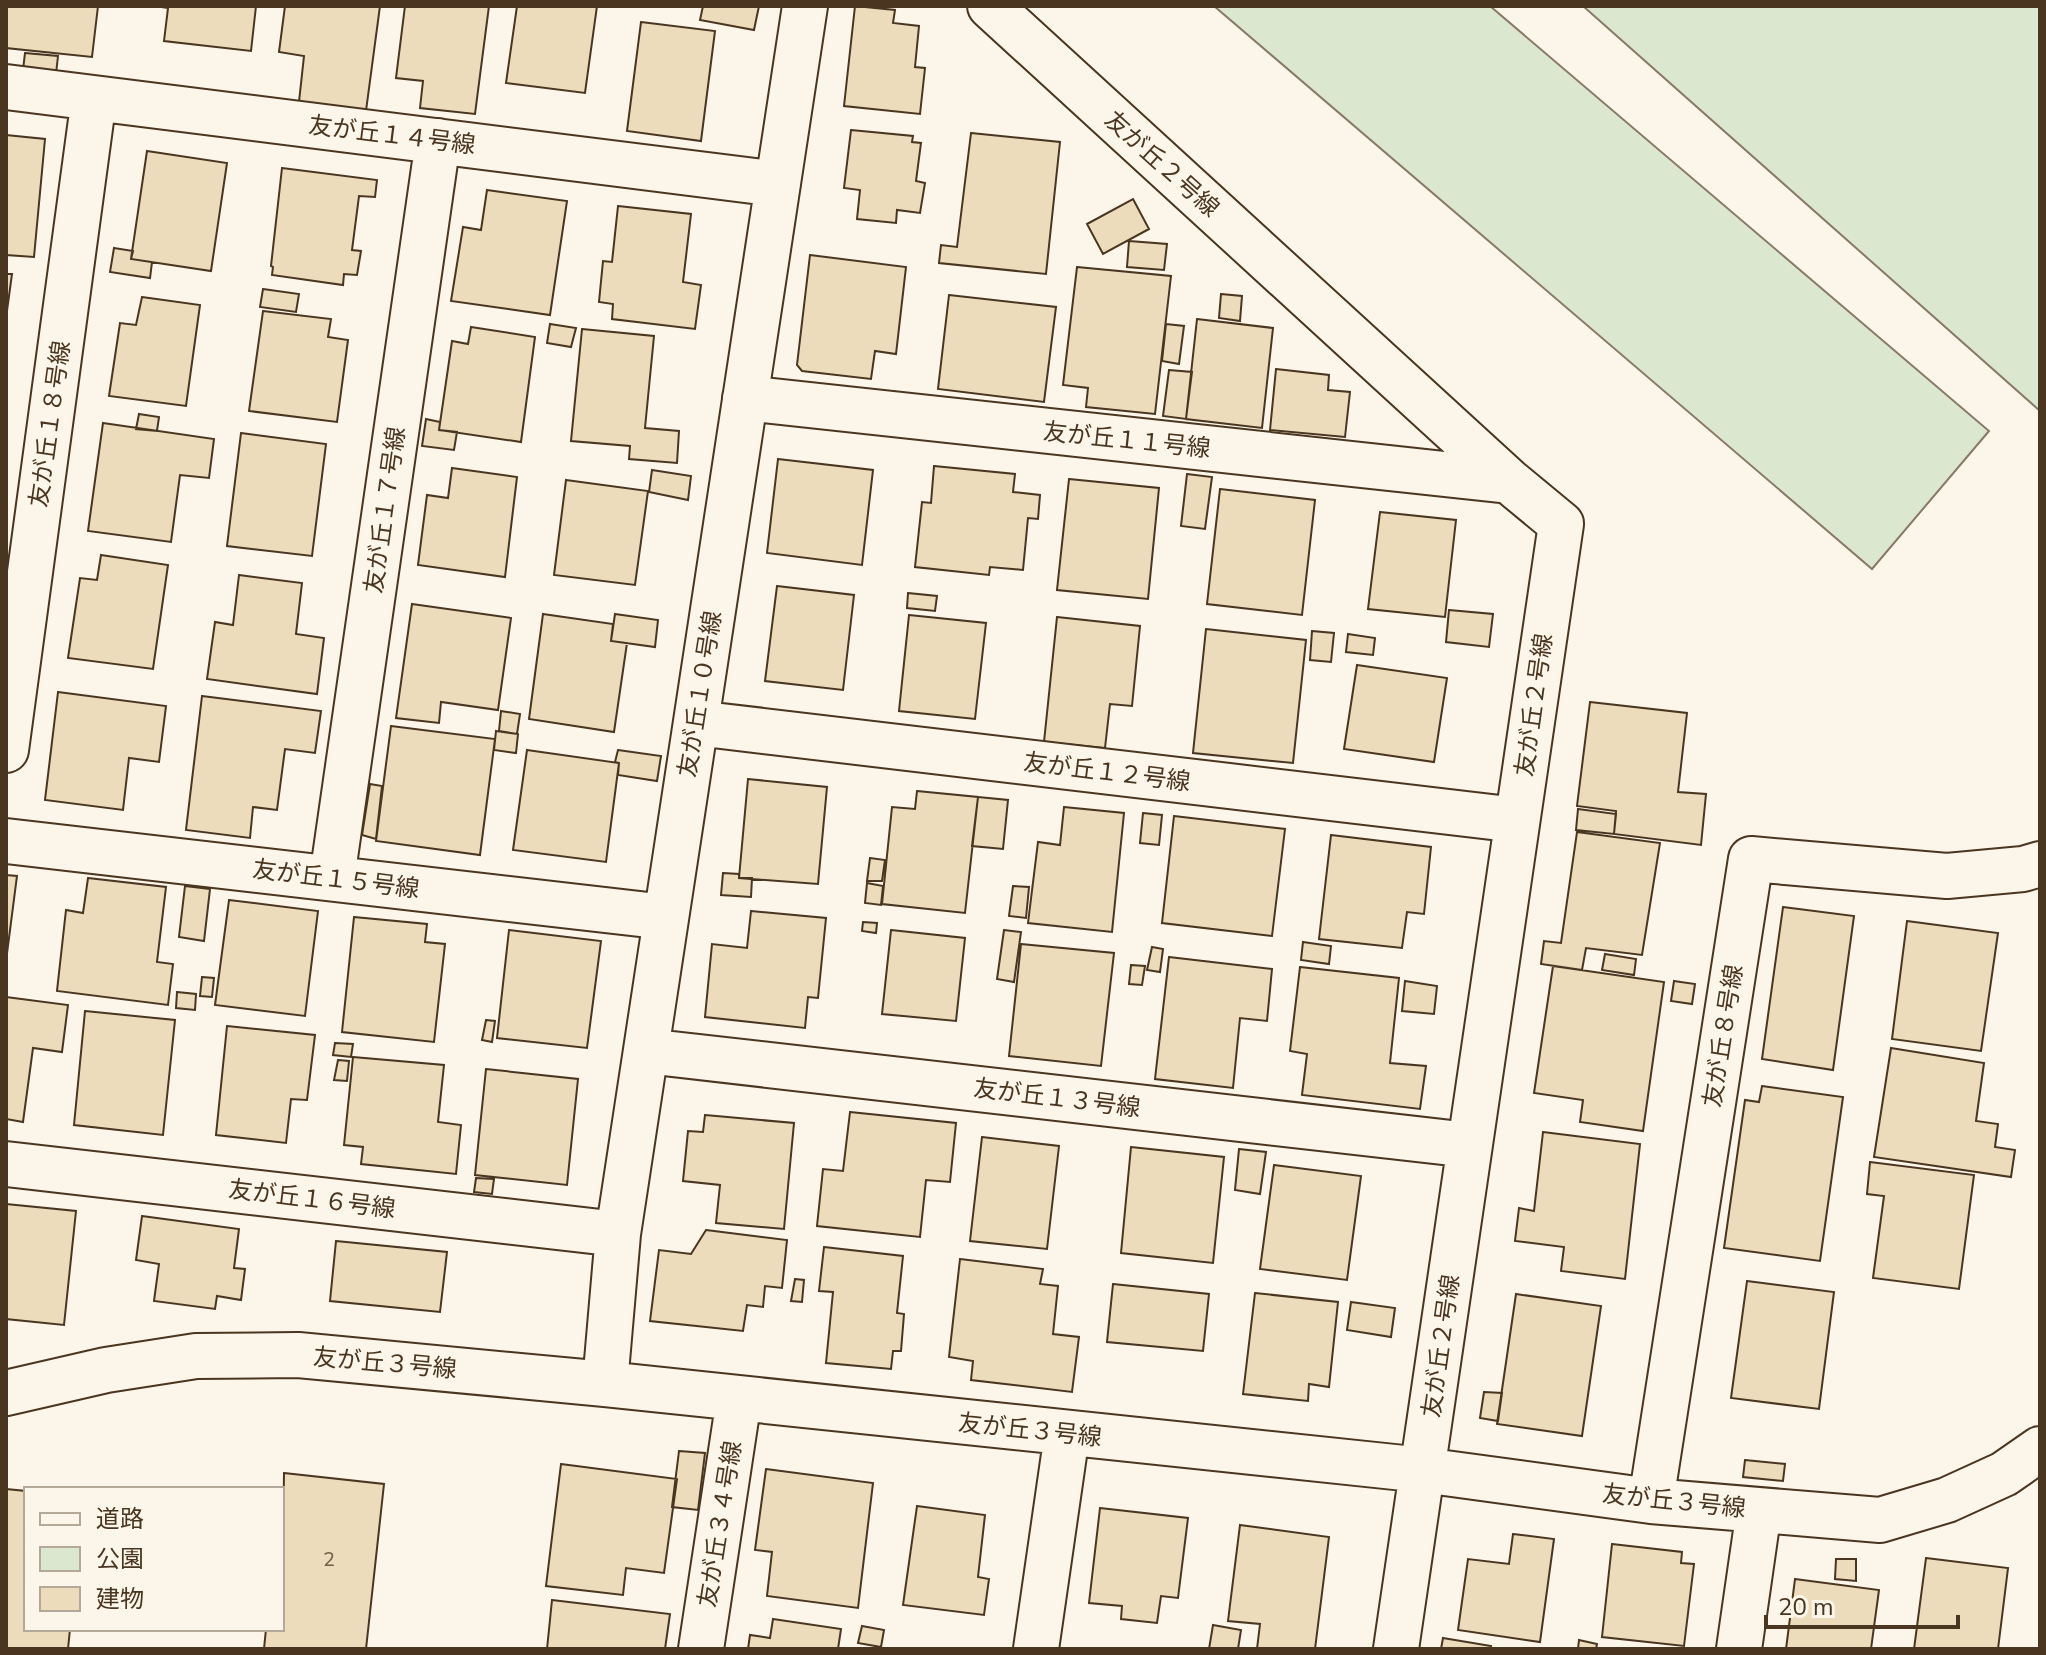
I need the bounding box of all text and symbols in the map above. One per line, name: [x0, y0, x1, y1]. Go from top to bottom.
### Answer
street label: 友が丘２号線: [1098, 104, 1226, 224]
street label: 友が丘１４号線: [307, 109, 477, 161]
street label: 友が丘１８号線: [22, 339, 78, 509]
street label: 友が丘１１号線: [1042, 415, 1212, 465]
street label: 友が丘１７号線: [357, 425, 413, 595]
street label: 友が丘１０号線: [671, 609, 729, 779]
street label: 友が丘２号線: [1508, 631, 1560, 779]
street label: 友が丘１２号線: [1022, 746, 1192, 798]
street label: 友が丘１５号線: [251, 853, 421, 905]
street label: 友が丘８号線: [1696, 962, 1750, 1110]
street label: 友が丘１３号線: [972, 1072, 1142, 1124]
street label: 友が丘１６号線: [227, 1173, 397, 1225]
street label: 友が丘２号線: [1415, 1272, 1467, 1420]
street label: 友が丘３号線: [312, 1341, 458, 1385]
street label: 友が丘３号線: [957, 1407, 1103, 1453]
street label: 友が丘３４号線: [691, 1439, 749, 1609]
street label: 友が丘３号線: [1601, 1478, 1747, 1524]
legend: [24, 1487, 284, 1631]
text: 道路: [96, 1503, 144, 1535]
text: 公園: [96, 1543, 144, 1575]
house number: 2: [323, 1546, 335, 1573]
scale bar: [1766, 1579, 1958, 1629]
text: 建物: [96, 1583, 144, 1615]
text: 20 m: [1778, 1591, 1834, 1623]

